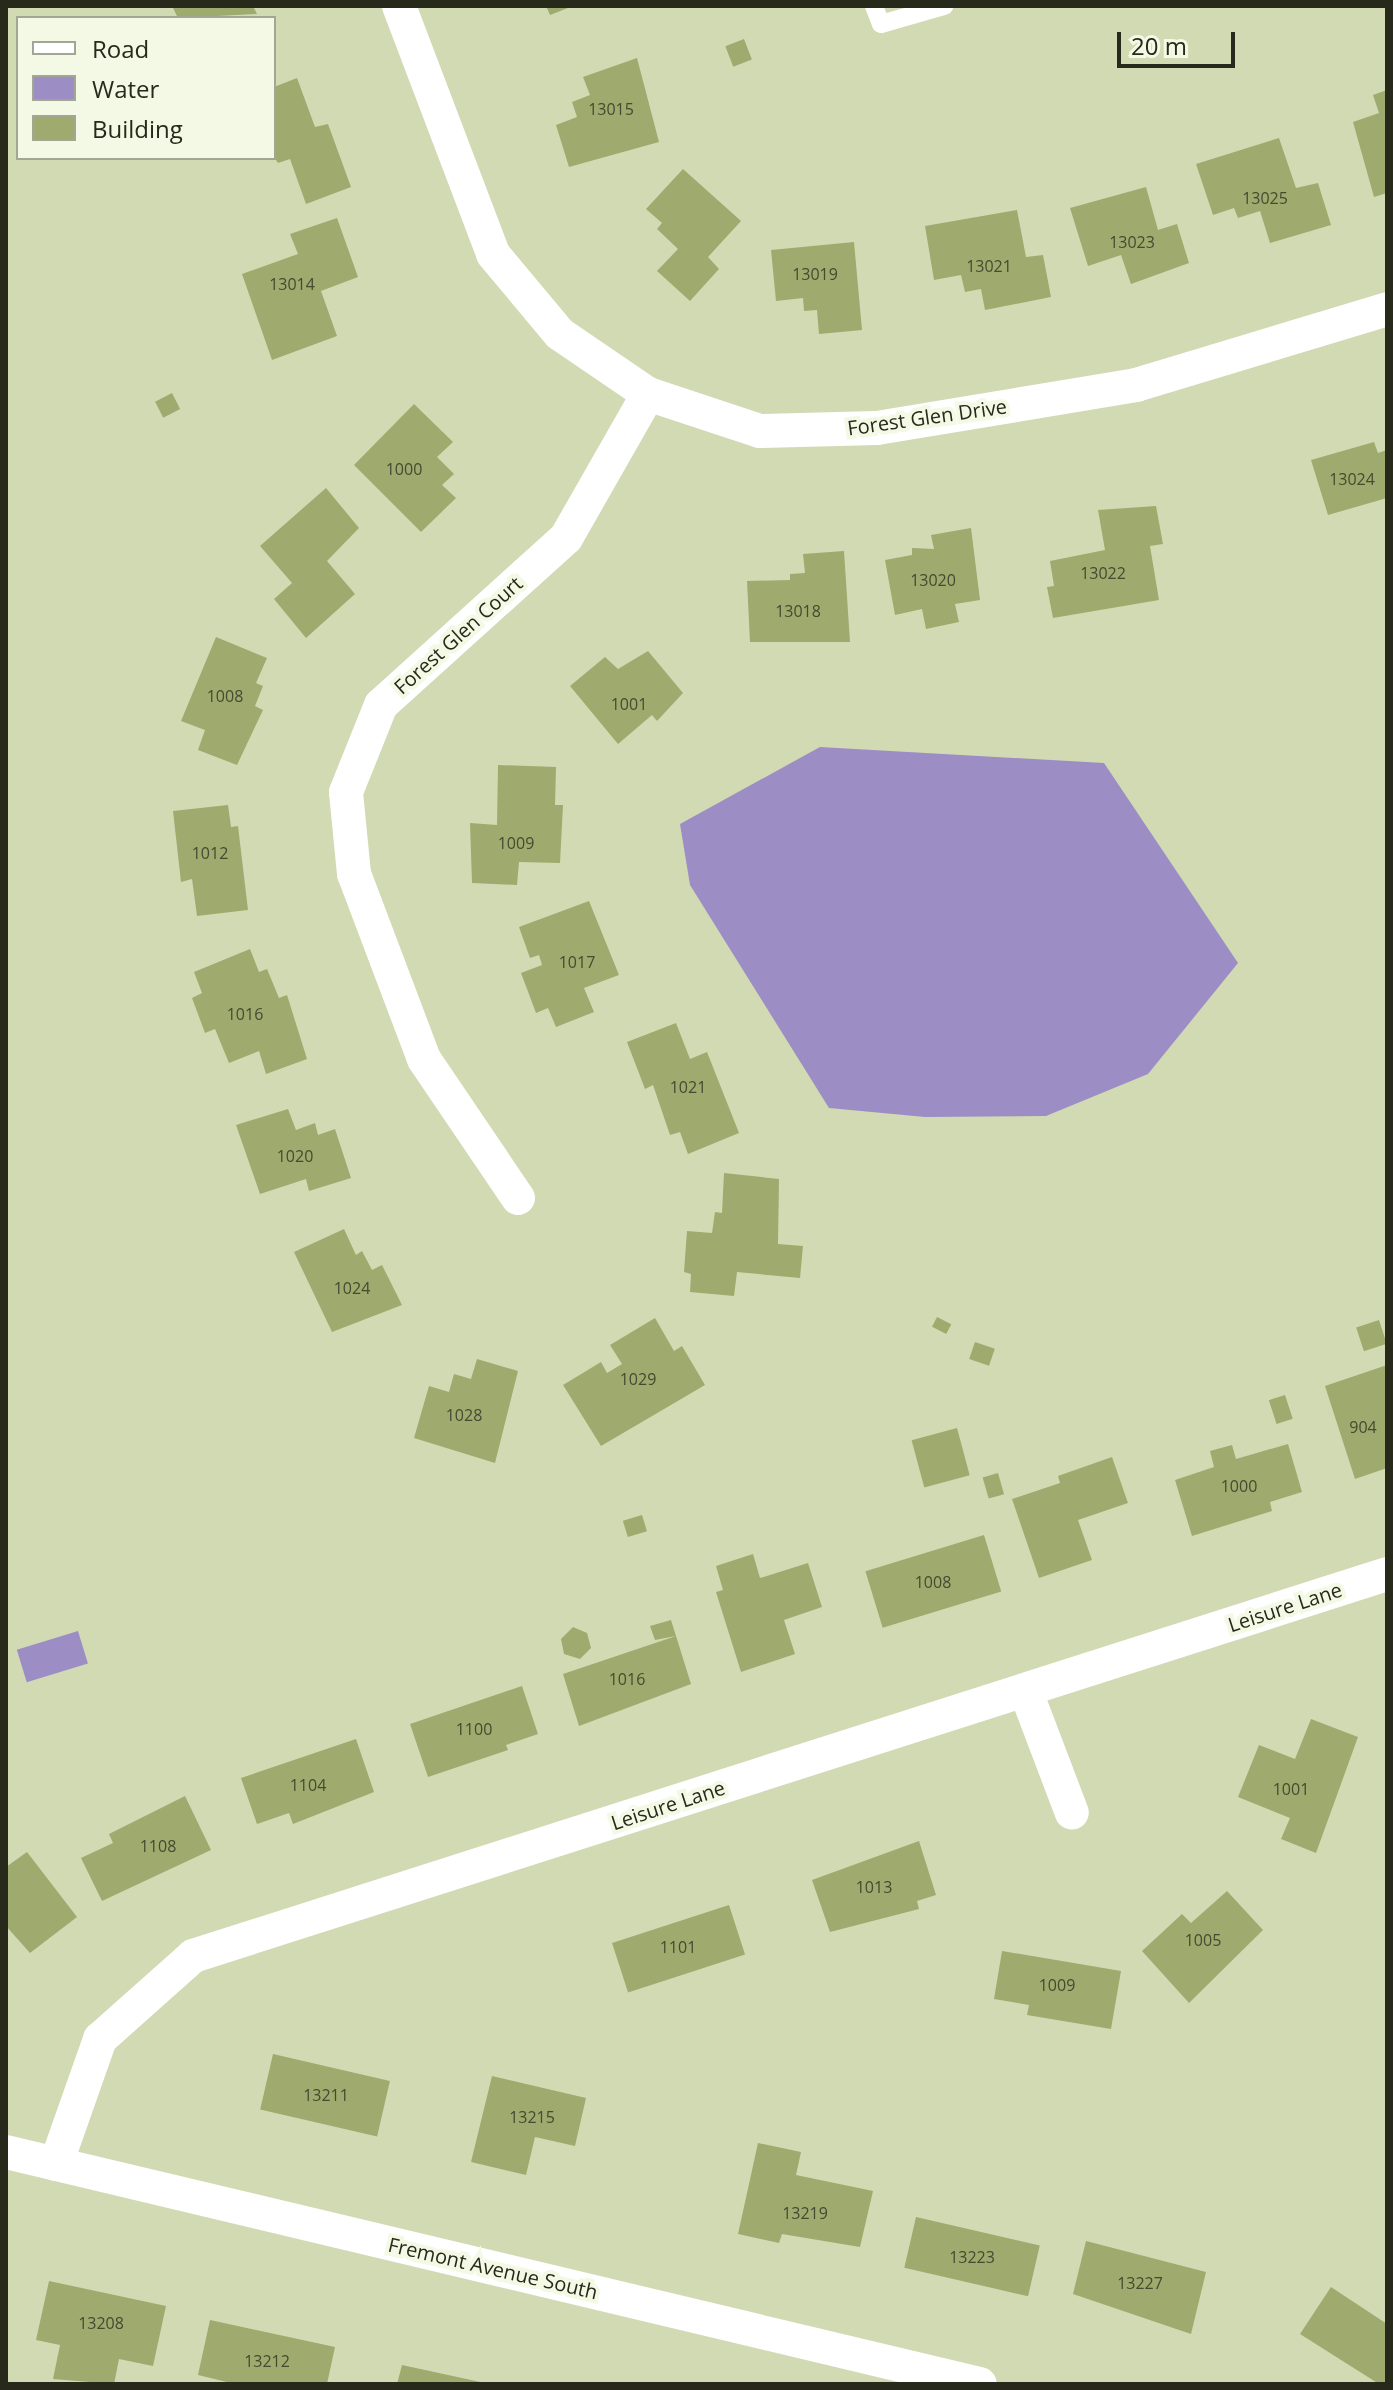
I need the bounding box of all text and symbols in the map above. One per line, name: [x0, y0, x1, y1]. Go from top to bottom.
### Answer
legend: [16, 16, 276, 160]
scale bar: [1121, 16, 1239, 66]
text: 20 m: [1131, 29, 1187, 62]
text: Road: [92, 32, 149, 65]
text: Water: [92, 72, 159, 105]
house number: 13015: [588, 99, 634, 119]
text: Building: [92, 112, 183, 145]
house number: 13025: [1242, 188, 1288, 208]
house number: 13023: [1109, 232, 1155, 252]
house number: 13021: [966, 256, 1012, 276]
house number: 13019: [792, 264, 838, 284]
house number: 13014: [269, 274, 315, 294]
street label: Forest Glen Drive: [846, 394, 1008, 440]
house number: 1000: [386, 459, 422, 479]
house number: 13024: [1329, 469, 1375, 489]
house number: 13022: [1080, 563, 1126, 583]
house number: 13020: [910, 570, 956, 590]
street label: Forest Glen Court: [389, 571, 527, 699]
house number: 13018: [775, 601, 821, 621]
house number: 1008: [207, 686, 243, 706]
house number: 1001: [611, 694, 647, 714]
house number: 1009: [498, 833, 534, 853]
house number: 1012: [192, 843, 228, 863]
house number: 1017: [559, 952, 595, 972]
house number: 1016: [227, 1004, 263, 1024]
house number: 1021: [670, 1077, 706, 1097]
house number: 1020: [277, 1146, 313, 1166]
house number: 1024: [334, 1278, 370, 1298]
house number: 1029: [620, 1369, 656, 1389]
house number: 1028: [446, 1405, 482, 1425]
house number: 904: [1349, 1417, 1377, 1437]
house number: 1000: [1221, 1476, 1257, 1496]
house number: 1008: [915, 1572, 951, 1592]
street label: Leisure Lane: [1225, 1577, 1345, 1637]
house number: 1016: [609, 1669, 645, 1689]
house number: 1100: [456, 1719, 492, 1739]
house number: 1104: [290, 1775, 326, 1795]
street label: Leisure Lane: [608, 1775, 728, 1835]
house number: 1001: [1273, 1779, 1309, 1799]
house number: 1108: [140, 1836, 176, 1856]
house number: 1013: [856, 1877, 892, 1897]
house number: 1005: [1185, 1930, 1221, 1950]
house number: 1101: [660, 1937, 696, 1957]
house number: 1009: [1039, 1975, 1075, 1995]
house number: 13211: [303, 2085, 349, 2105]
house number: 13215: [509, 2107, 555, 2127]
house number: 13219: [782, 2203, 828, 2223]
street label: Fremont Avenue South: [386, 2232, 600, 2304]
house number: 13223: [949, 2247, 995, 2267]
house number: 13227: [1117, 2273, 1163, 2293]
house number: 13208: [78, 2313, 124, 2333]
house number: 13212: [244, 2351, 290, 2371]

